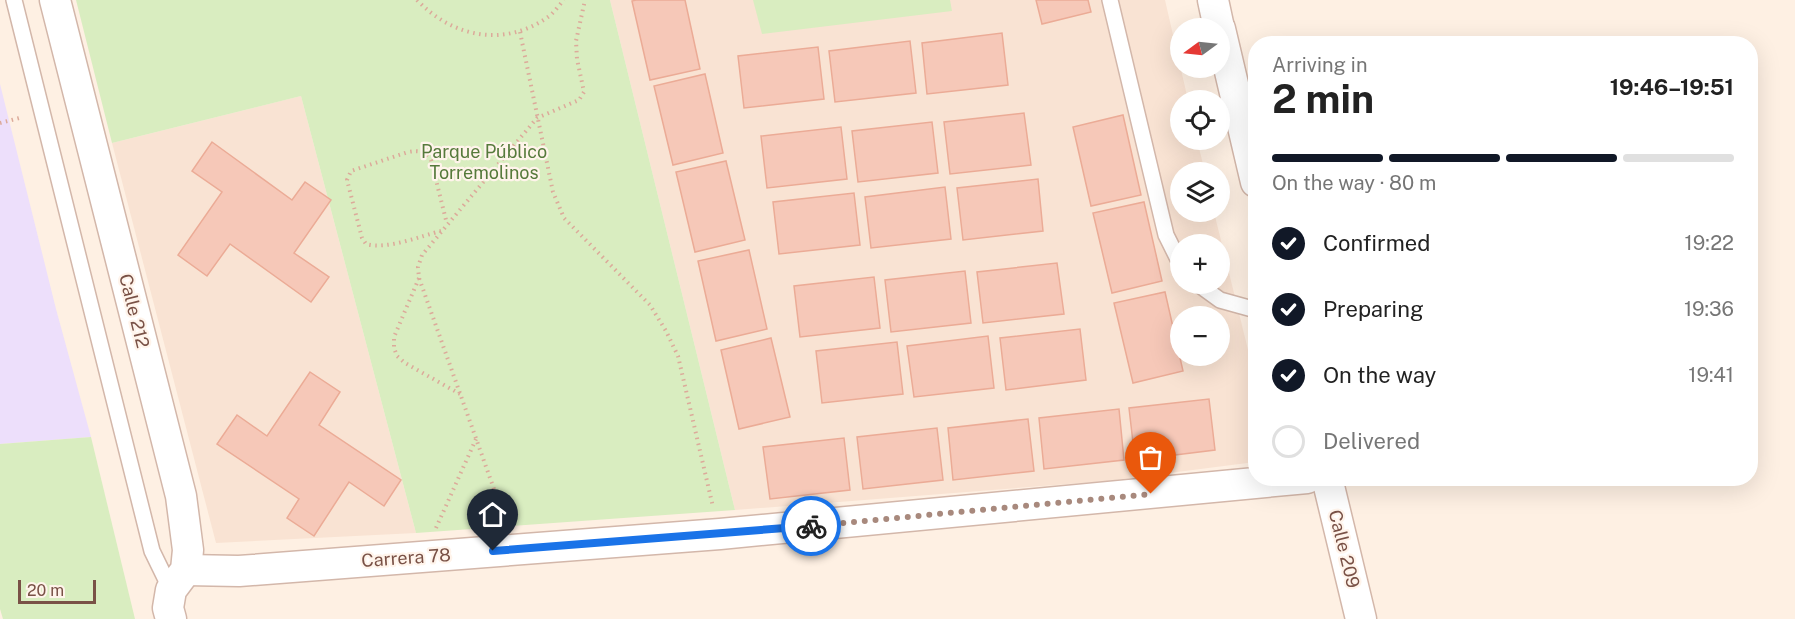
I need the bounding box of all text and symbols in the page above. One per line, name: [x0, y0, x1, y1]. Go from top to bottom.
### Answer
north arrow: [1170, 18, 1230, 78]
map controls: [1170, 18, 1230, 366]
text: Arriving in: [1272, 53, 1367, 77]
text: 19:46–19:51: [1610, 74, 1734, 100]
text: 2 min: [1272, 76, 1374, 122]
button: locate: [1170, 90, 1230, 150]
park label: Parque Público Torremolinos: [421, 141, 547, 183]
button: layers: [1170, 162, 1230, 222]
text: On the way · 80 m: [1272, 171, 1436, 195]
icon: check: [1272, 227, 1305, 260]
text: Confirmed: [1323, 230, 1430, 256]
text: 19:22: [1685, 231, 1734, 255]
button: +: [1170, 234, 1230, 294]
street label: Calle 212: [115, 272, 154, 350]
icon: check: [1272, 293, 1305, 326]
text: Preparing: [1323, 296, 1424, 322]
text: 19:36: [1684, 297, 1734, 321]
button: −: [1170, 306, 1230, 366]
icon: check: [1272, 359, 1305, 392]
text: On the way: [1323, 362, 1436, 388]
text: 19:41: [1688, 363, 1734, 387]
text: Delivered: [1323, 428, 1420, 454]
pin: [1125, 432, 1176, 494]
icon: bag: [1134, 441, 1167, 474]
pin: [467, 489, 518, 551]
courier: [781, 496, 841, 556]
icon: home: [476, 498, 509, 531]
street label: Calle 209: [1325, 508, 1364, 590]
icon: bike: [795, 510, 828, 543]
street label: Carrera 78: [361, 544, 451, 571]
scale bar: [18, 577, 96, 604]
text: 20 m: [27, 581, 64, 600]

